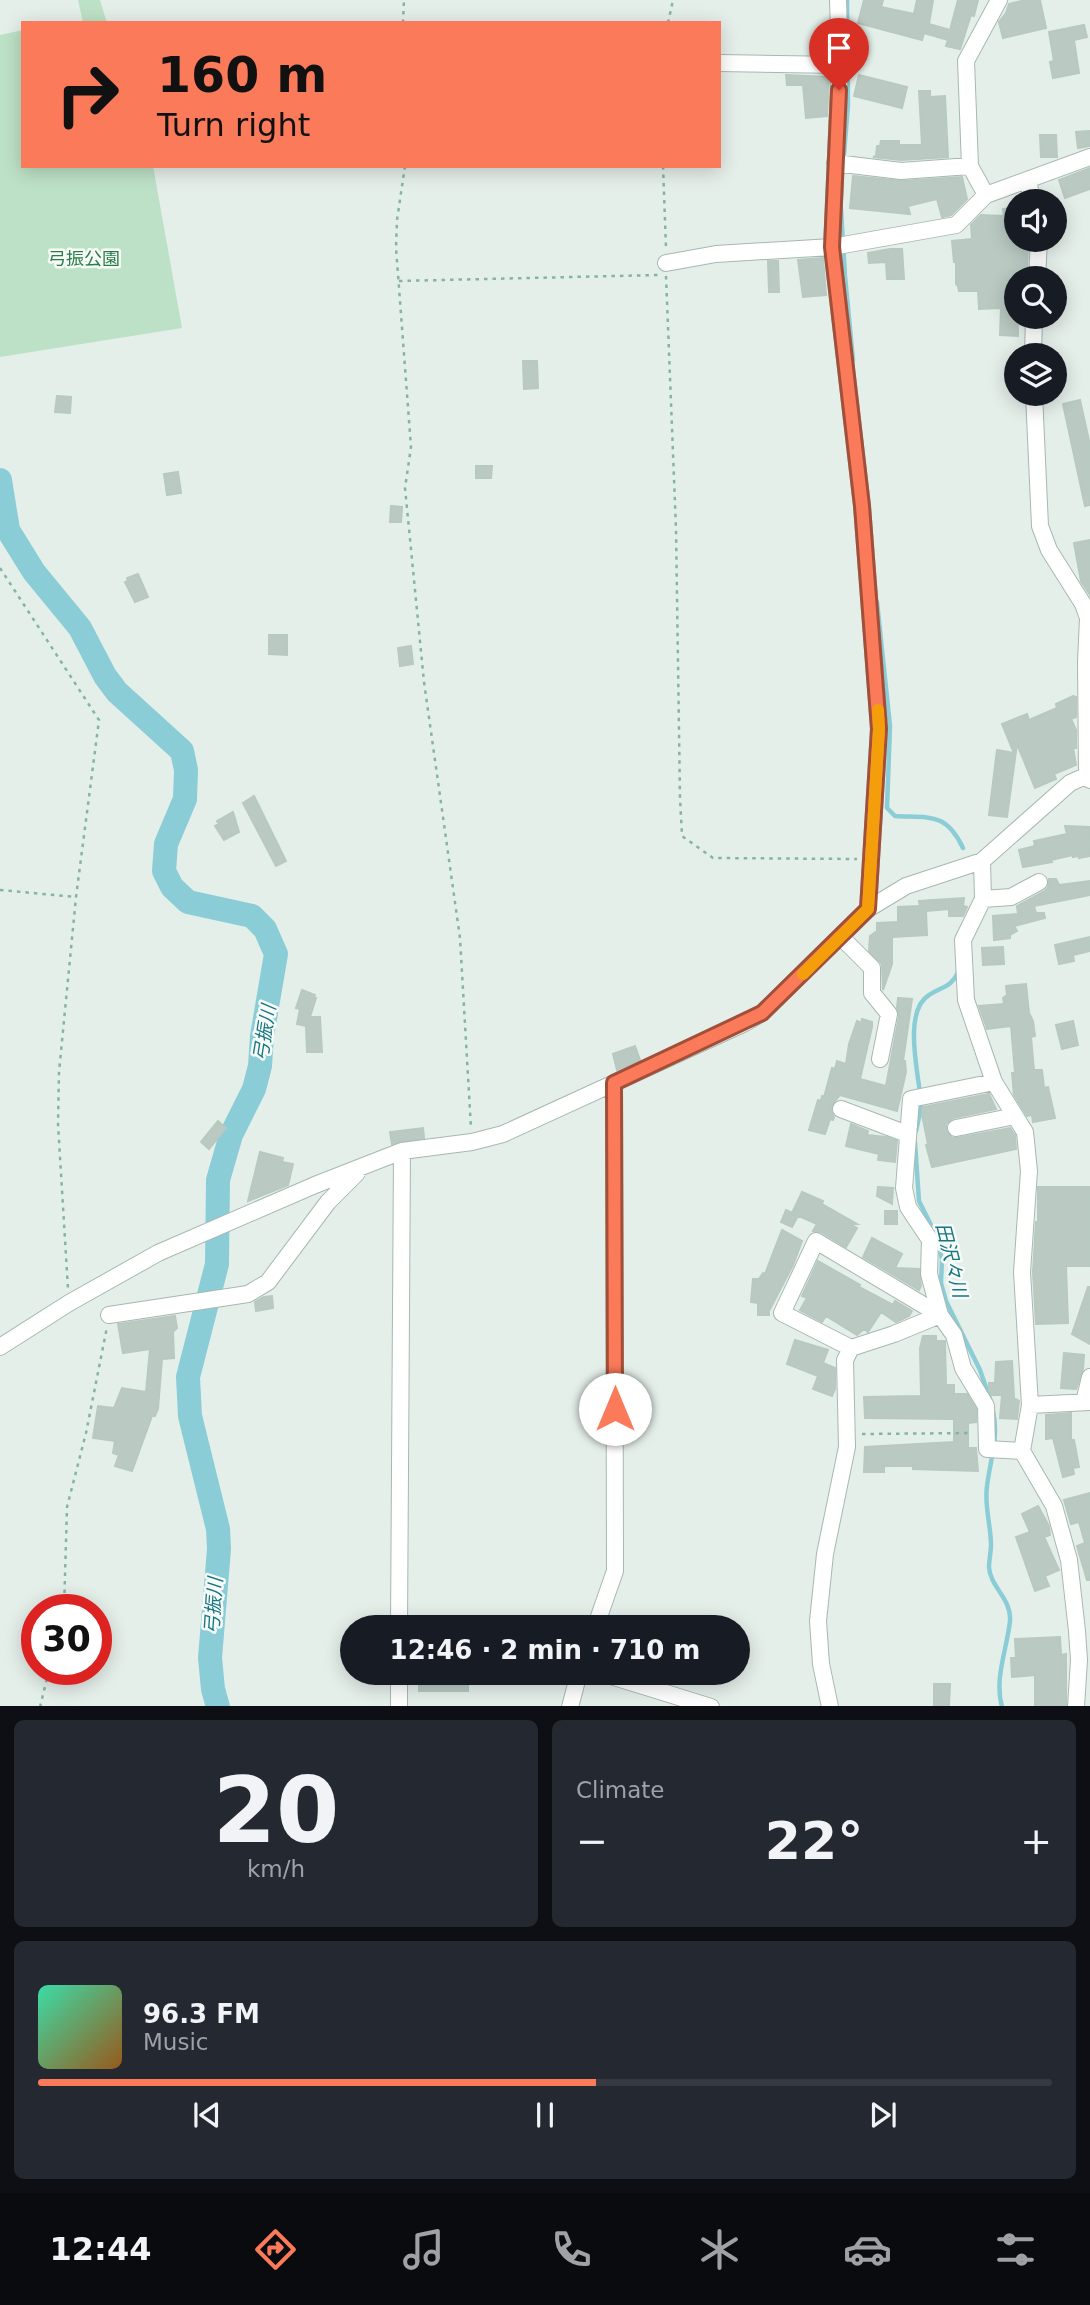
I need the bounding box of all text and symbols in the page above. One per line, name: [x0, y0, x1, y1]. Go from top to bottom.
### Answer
pin: [809, 18, 869, 90]
icon: arrive: [820, 29, 858, 67]
text: 160 m: [157, 47, 327, 104]
icon: right: [42, 49, 133, 140]
text: Turn right: [157, 106, 310, 144]
map controls: [1004, 189, 1067, 406]
button: sound: [1004, 189, 1067, 252]
park label: 弓振公園: [48, 248, 120, 269]
button: search: [1004, 266, 1067, 329]
button: layers: [1004, 343, 1067, 406]
water label: 弓振川: [249, 1001, 280, 1063]
water label: 田沢々川: [932, 1220, 972, 1301]
position arrow: [578, 1372, 652, 1446]
water label: 弓振川: [200, 1575, 226, 1635]
speed limit sign: 30: [21, 1594, 112, 1685]
text: 12:46 · 2 min · 710 m: [390, 1635, 700, 1665]
text: 20: [213, 1758, 339, 1863]
text: Climate: [576, 1777, 665, 1803]
text: 22°: [765, 1811, 863, 1871]
text: −: [576, 1819, 608, 1863]
text: +: [1020, 1819, 1052, 1863]
text: km/h: [247, 1856, 305, 1882]
text: 96.3 FM: [143, 1999, 260, 2029]
text: Music: [143, 2029, 208, 2055]
icon: previous: [188, 2096, 226, 2134]
icon: pause: [526, 2096, 564, 2134]
icon: next: [864, 2096, 902, 2134]
icon: directions: [251, 2225, 300, 2274]
icon: music: [399, 2225, 448, 2274]
icon: phone: [547, 2225, 596, 2274]
icon: climate: [695, 2225, 744, 2274]
icon: car: [843, 2225, 892, 2274]
icon: filters: [991, 2225, 1040, 2274]
text: 12:44: [50, 2230, 151, 2268]

